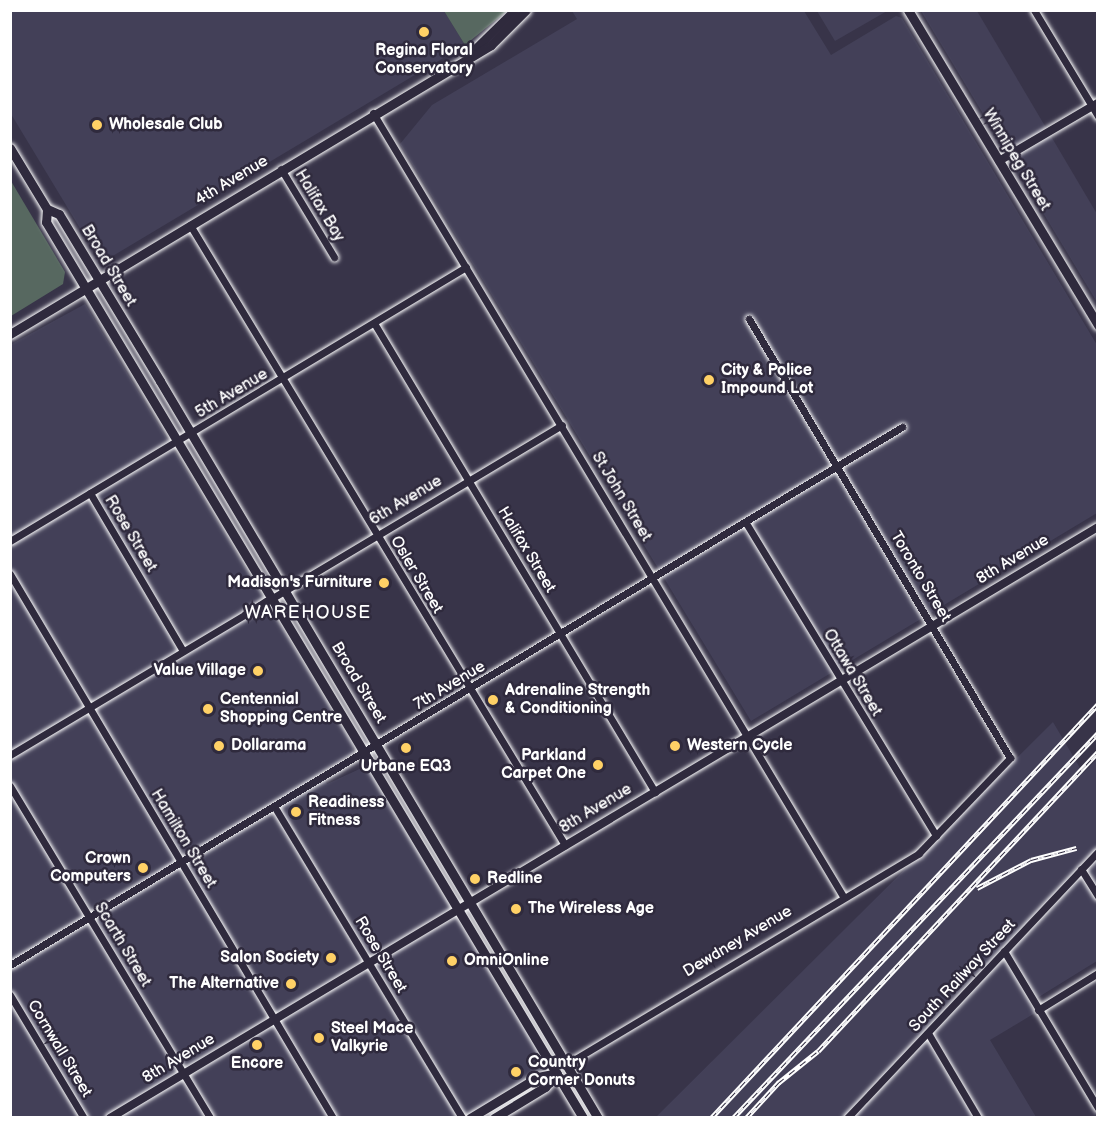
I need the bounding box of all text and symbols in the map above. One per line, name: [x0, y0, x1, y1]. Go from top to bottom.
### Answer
marker: Regina Floral Conservatory: [417, 25, 431, 39]
place label: Regina Floral Conservatory: [375, 41, 473, 79]
street label: Winnipeg Street: [978, 106, 1054, 214]
place label: Wholesale Club: [109, 115, 223, 135]
marker: Wholesale Club: [90, 118, 104, 132]
street label: 4th Avenue: [192, 152, 272, 210]
street label: Halifax Bay: [290, 167, 348, 245]
street label: Broad Street: [76, 222, 140, 310]
place label: City & Police Impound Lot: [721, 361, 813, 399]
street label: 5th Avenue: [192, 365, 272, 423]
marker: City & Police Impound Lot: [702, 373, 716, 387]
street label: St John Street: [586, 448, 656, 546]
street label: 6th Avenue: [366, 472, 446, 530]
street label: Rose Street: [100, 492, 160, 576]
street label: Halifax Street: [493, 503, 559, 597]
street label: Toronto Street: [885, 528, 955, 626]
street label: 8th Avenue: [973, 531, 1053, 589]
street label: Osler Street: [385, 533, 447, 617]
place label: Madison's Furniture: [227, 573, 372, 593]
marker: Madison's Furniture: [377, 576, 391, 590]
district label: WAREHOUSE: [244, 602, 372, 624]
street label: Ottawa Street: [818, 626, 886, 720]
street label: Broad Street: [326, 639, 390, 727]
street label: 7th Avenue: [411, 657, 489, 715]
place label: Value Village: [153, 661, 246, 681]
marker: Value Village: [251, 664, 265, 678]
place label: Adrenaline Strength & Conditioning: [505, 681, 650, 719]
place label: Centennial Shopping Centre: [220, 690, 342, 728]
marker: Adrenaline Strength & Conditioning: [486, 693, 500, 707]
marker: Centennial Shopping Centre: [201, 702, 215, 716]
place label: Dollarama: [231, 736, 306, 756]
place label: Western Cycle: [687, 736, 792, 756]
marker: Dollarama: [212, 739, 226, 753]
marker: Western Cycle: [668, 739, 682, 753]
marker: Urbane EQ3: [399, 741, 413, 755]
place label: Parkland Carpet One: [501, 746, 586, 784]
place label: Urbane EQ3: [361, 757, 451, 777]
marker: Parkland Carpet One: [591, 758, 605, 772]
street label: 8th Avenue: [556, 780, 636, 838]
street label: Hamilton Street: [146, 786, 220, 892]
place label: Readiness Fitness: [308, 793, 384, 831]
marker: Readiness Fitness: [289, 805, 303, 819]
place label: Crown Computers: [50, 849, 131, 887]
marker: Crown Computers: [136, 861, 150, 875]
place label: Redline: [487, 869, 543, 889]
marker: Redline: [468, 872, 482, 886]
street label: Scarth Street: [89, 899, 155, 991]
place label: The Wireless Age: [528, 899, 654, 919]
marker: The Wireless Age: [509, 902, 523, 916]
street label: Dewdney Avenue: [680, 902, 796, 982]
street label: Rose Street: [350, 913, 410, 997]
street label: South Railway Street: [905, 915, 1021, 1037]
place label: Salon Society: [220, 948, 319, 968]
marker: Salon Society: [324, 951, 338, 965]
place label: OmniOnline: [464, 951, 549, 971]
marker: OmniOnline: [445, 954, 459, 968]
place label: The Alternative: [169, 974, 279, 994]
marker: The Alternative: [284, 977, 298, 991]
street label: Cornwall Street: [22, 997, 96, 1101]
place label: Steel Mace Valkyrie: [331, 1019, 413, 1057]
street label: 8th Avenue: [139, 1030, 219, 1088]
marker: Steel Mace Valkyrie: [312, 1031, 326, 1045]
marker: Encore: [250, 1038, 264, 1052]
place label: Country Corner Donuts: [528, 1053, 635, 1091]
place label: Encore: [231, 1054, 283, 1074]
marker: Country Corner Donuts: [509, 1065, 523, 1079]

